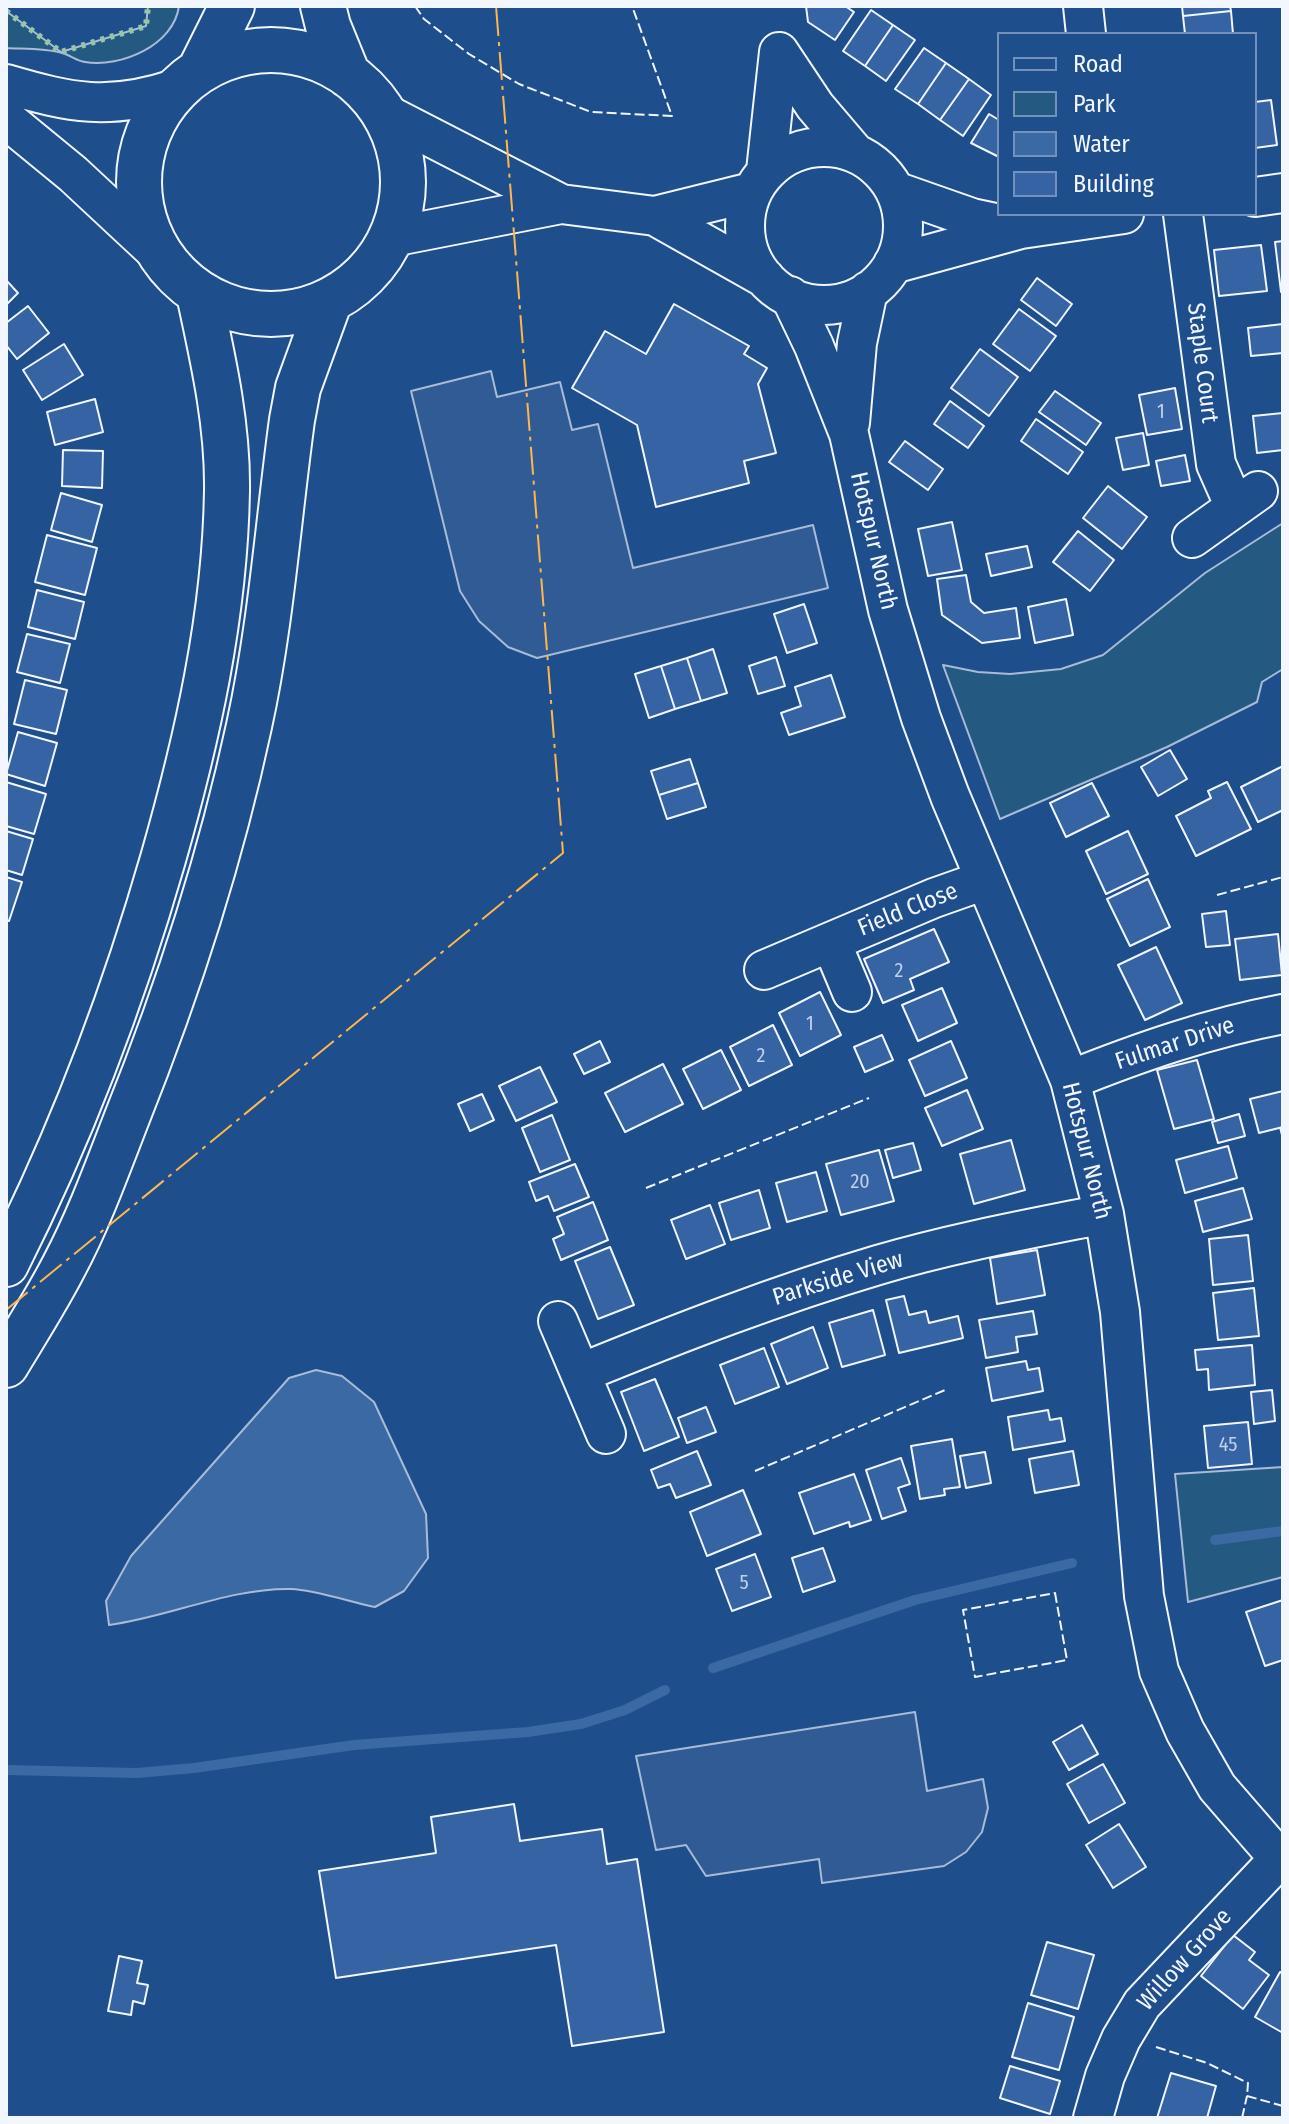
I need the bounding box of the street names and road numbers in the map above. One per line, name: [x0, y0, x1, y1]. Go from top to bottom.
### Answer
street label: Staple Court: [1180, 301, 1224, 425]
street label: Hotspur North: [843, 469, 903, 613]
street label: Field Close: [854, 877, 962, 943]
street label: Fulmar Drive: [1112, 1011, 1238, 1077]
street label: Hotspur North: [1055, 1079, 1117, 1223]
street label: Parkside View: [769, 1245, 907, 1313]
street label: Willow Grove: [1132, 1903, 1238, 2017]

